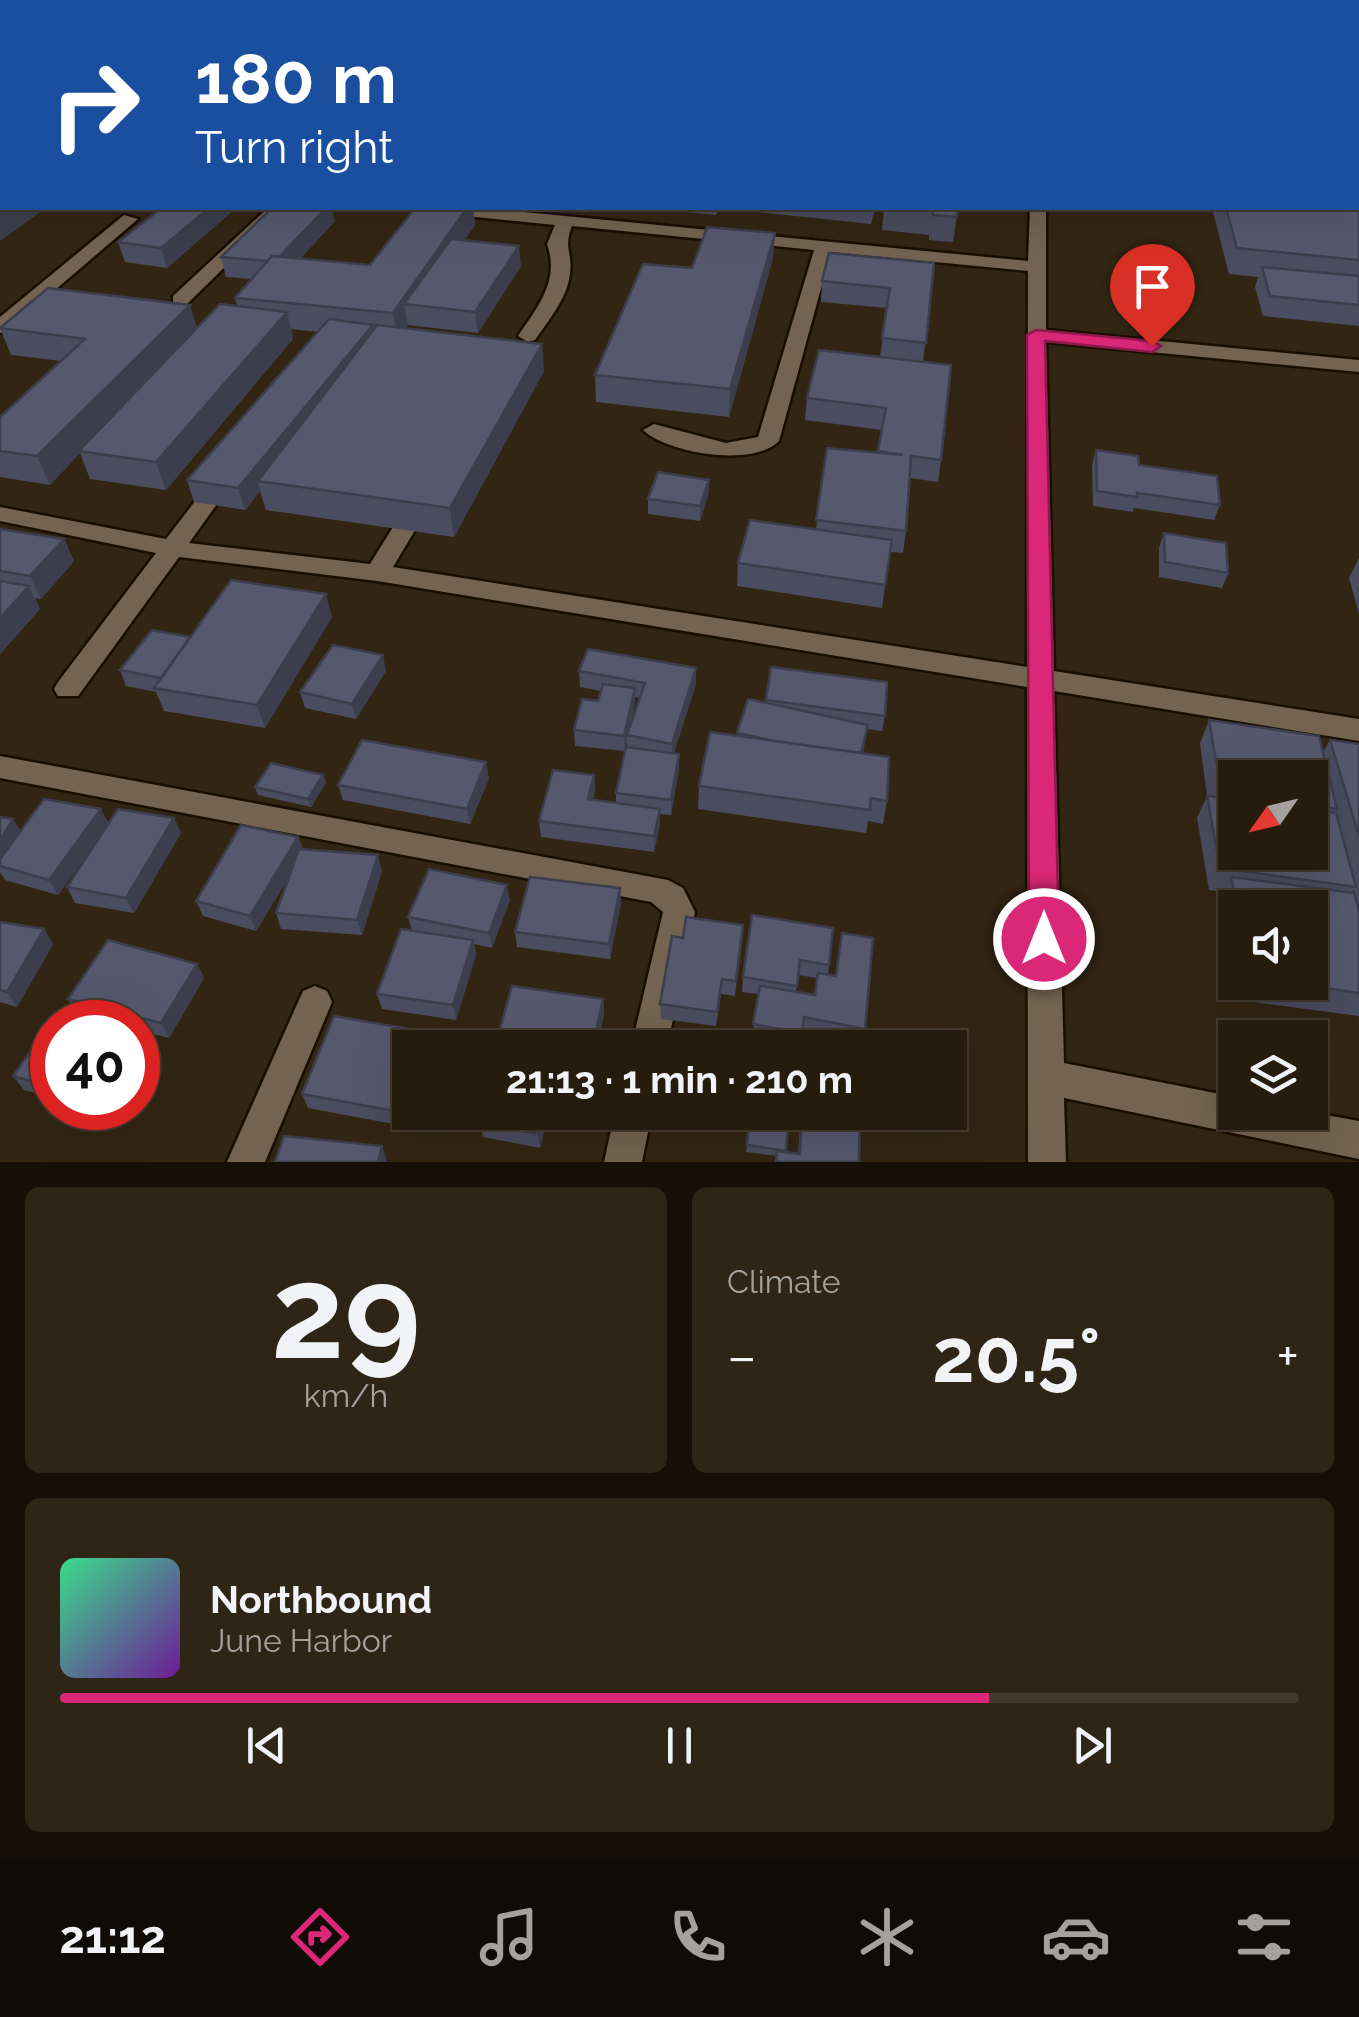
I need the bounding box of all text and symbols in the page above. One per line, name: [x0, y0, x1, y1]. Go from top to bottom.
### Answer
text: 180 m: [195, 37, 397, 119]
icon: right: [30, 40, 160, 170]
text: Turn right: [195, 121, 393, 174]
pin: [1110, 244, 1195, 347]
icon: arrive: [1125, 259, 1180, 314]
north arrow: [1218, 760, 1328, 870]
map controls: [1218, 760, 1328, 1130]
position arrow: [992, 887, 1096, 991]
button: sound: [1218, 890, 1328, 1000]
speed limit sign: 40: [30, 1000, 160, 1130]
button: layers: [1218, 1020, 1328, 1130]
text: 21:13 · 1 min · 210 m: [506, 1057, 853, 1102]
text: 29: [271, 1236, 421, 1388]
text: Climate: [727, 1263, 841, 1300]
text: 20.5°: [932, 1311, 1100, 1400]
text: −: [727, 1324, 757, 1389]
text: +: [1276, 1324, 1299, 1389]
text: km/h: [304, 1377, 388, 1414]
text: Northbound: [210, 1577, 432, 1622]
text: June Harbor: [210, 1622, 392, 1659]
icon: previous: [239, 1718, 294, 1773]
icon: pause: [652, 1718, 707, 1773]
icon: next: [1065, 1718, 1120, 1773]
icon: directions: [285, 1902, 355, 1972]
icon: music: [474, 1902, 544, 1972]
icon: phone: [663, 1902, 733, 1972]
icon: climate: [852, 1902, 922, 1972]
icon: car: [1041, 1902, 1111, 1972]
icon: filters: [1229, 1902, 1299, 1972]
text: 21:12: [59, 1911, 166, 1964]

